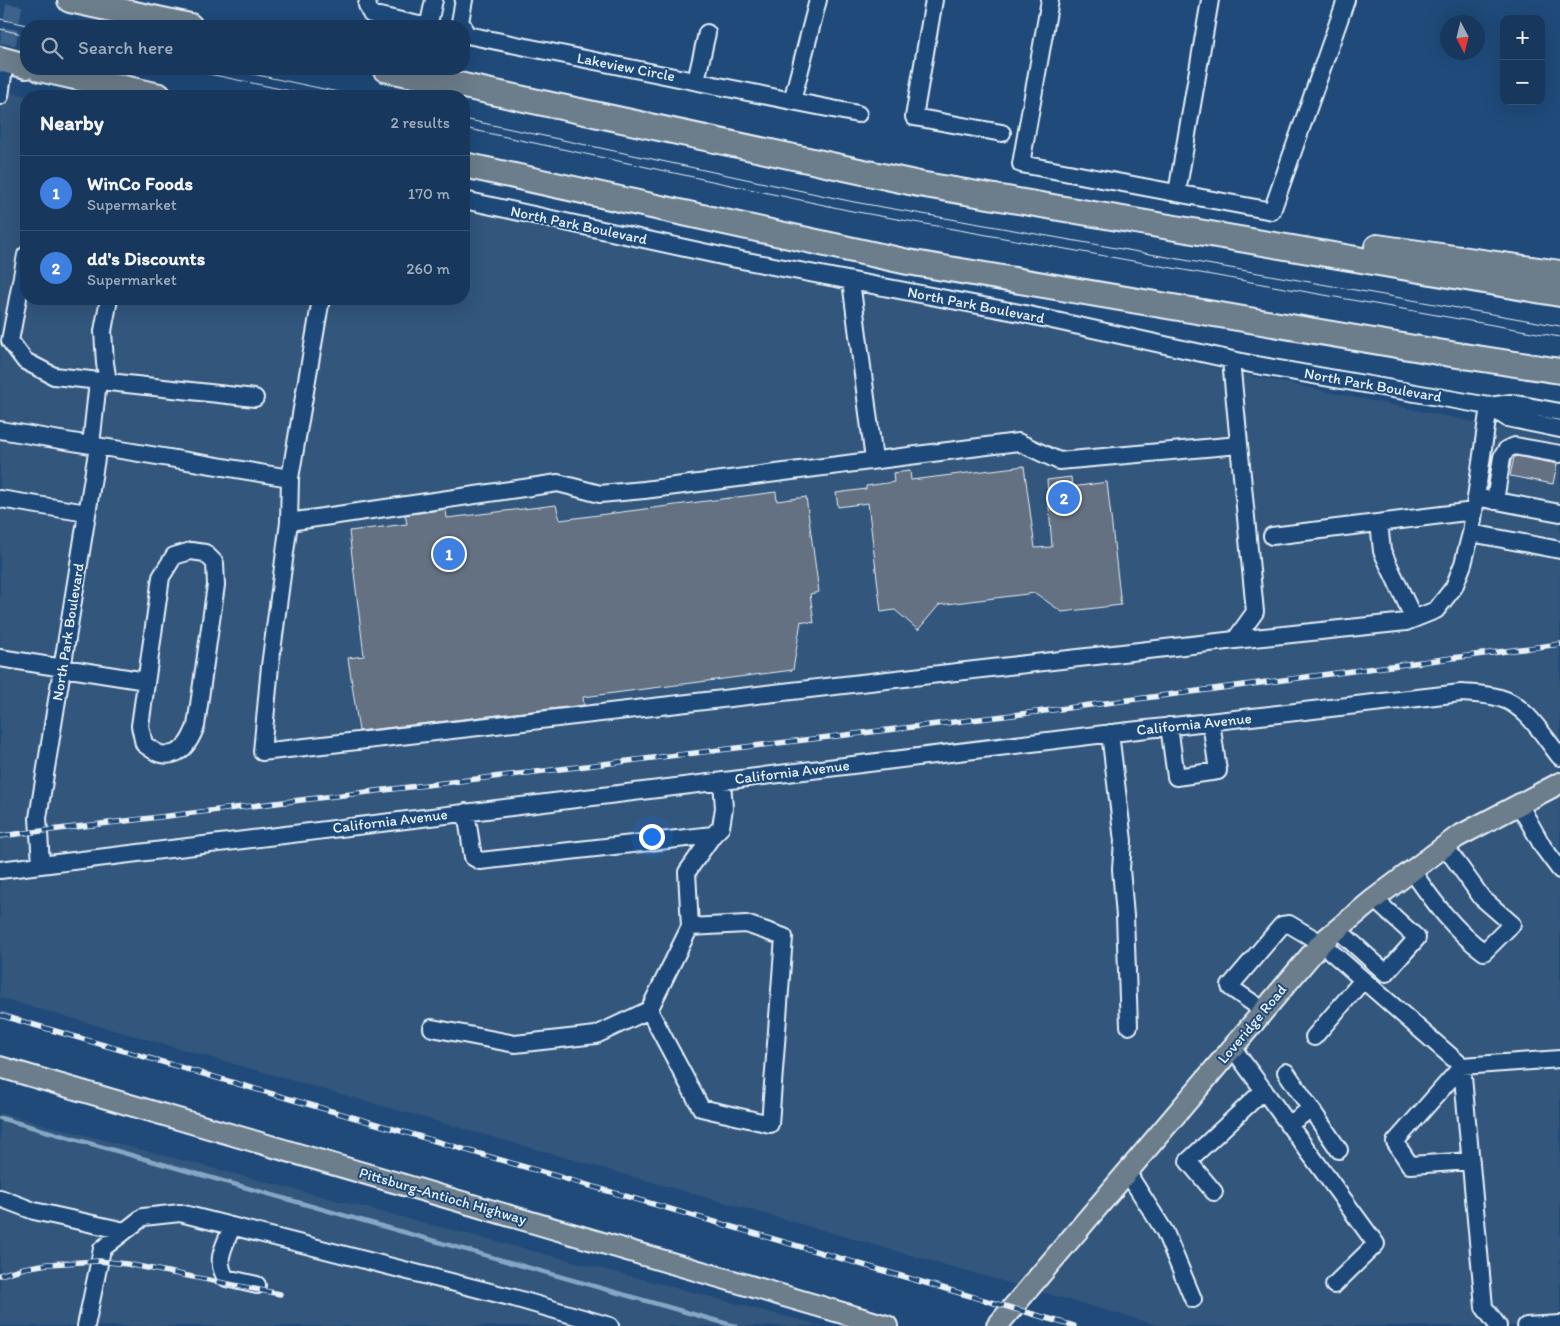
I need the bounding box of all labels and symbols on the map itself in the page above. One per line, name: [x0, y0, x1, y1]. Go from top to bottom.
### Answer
north arrow: [1440, 15, 1485, 60]
street label: Lakeview Circle: [575, 49, 677, 85]
street label: North Park Boulevard: [509, 202, 649, 248]
street label: North Park Boulevard: [906, 283, 1046, 327]
street label: North Park Boulevard: [1303, 364, 1443, 406]
pin: 2: [1048, 479, 1080, 517]
pin: 1: [433, 535, 465, 573]
street label: North Park Boulevard: [48, 562, 88, 702]
street label: California Avenue: [1136, 709, 1252, 739]
street label: California Avenue: [734, 756, 850, 788]
street label: California Avenue: [332, 805, 448, 837]
your location: [639, 824, 665, 850]
street label: Loveridge Road: [1214, 981, 1290, 1067]
street label: Pittsburg-Antioch Highway: [357, 1163, 529, 1229]

